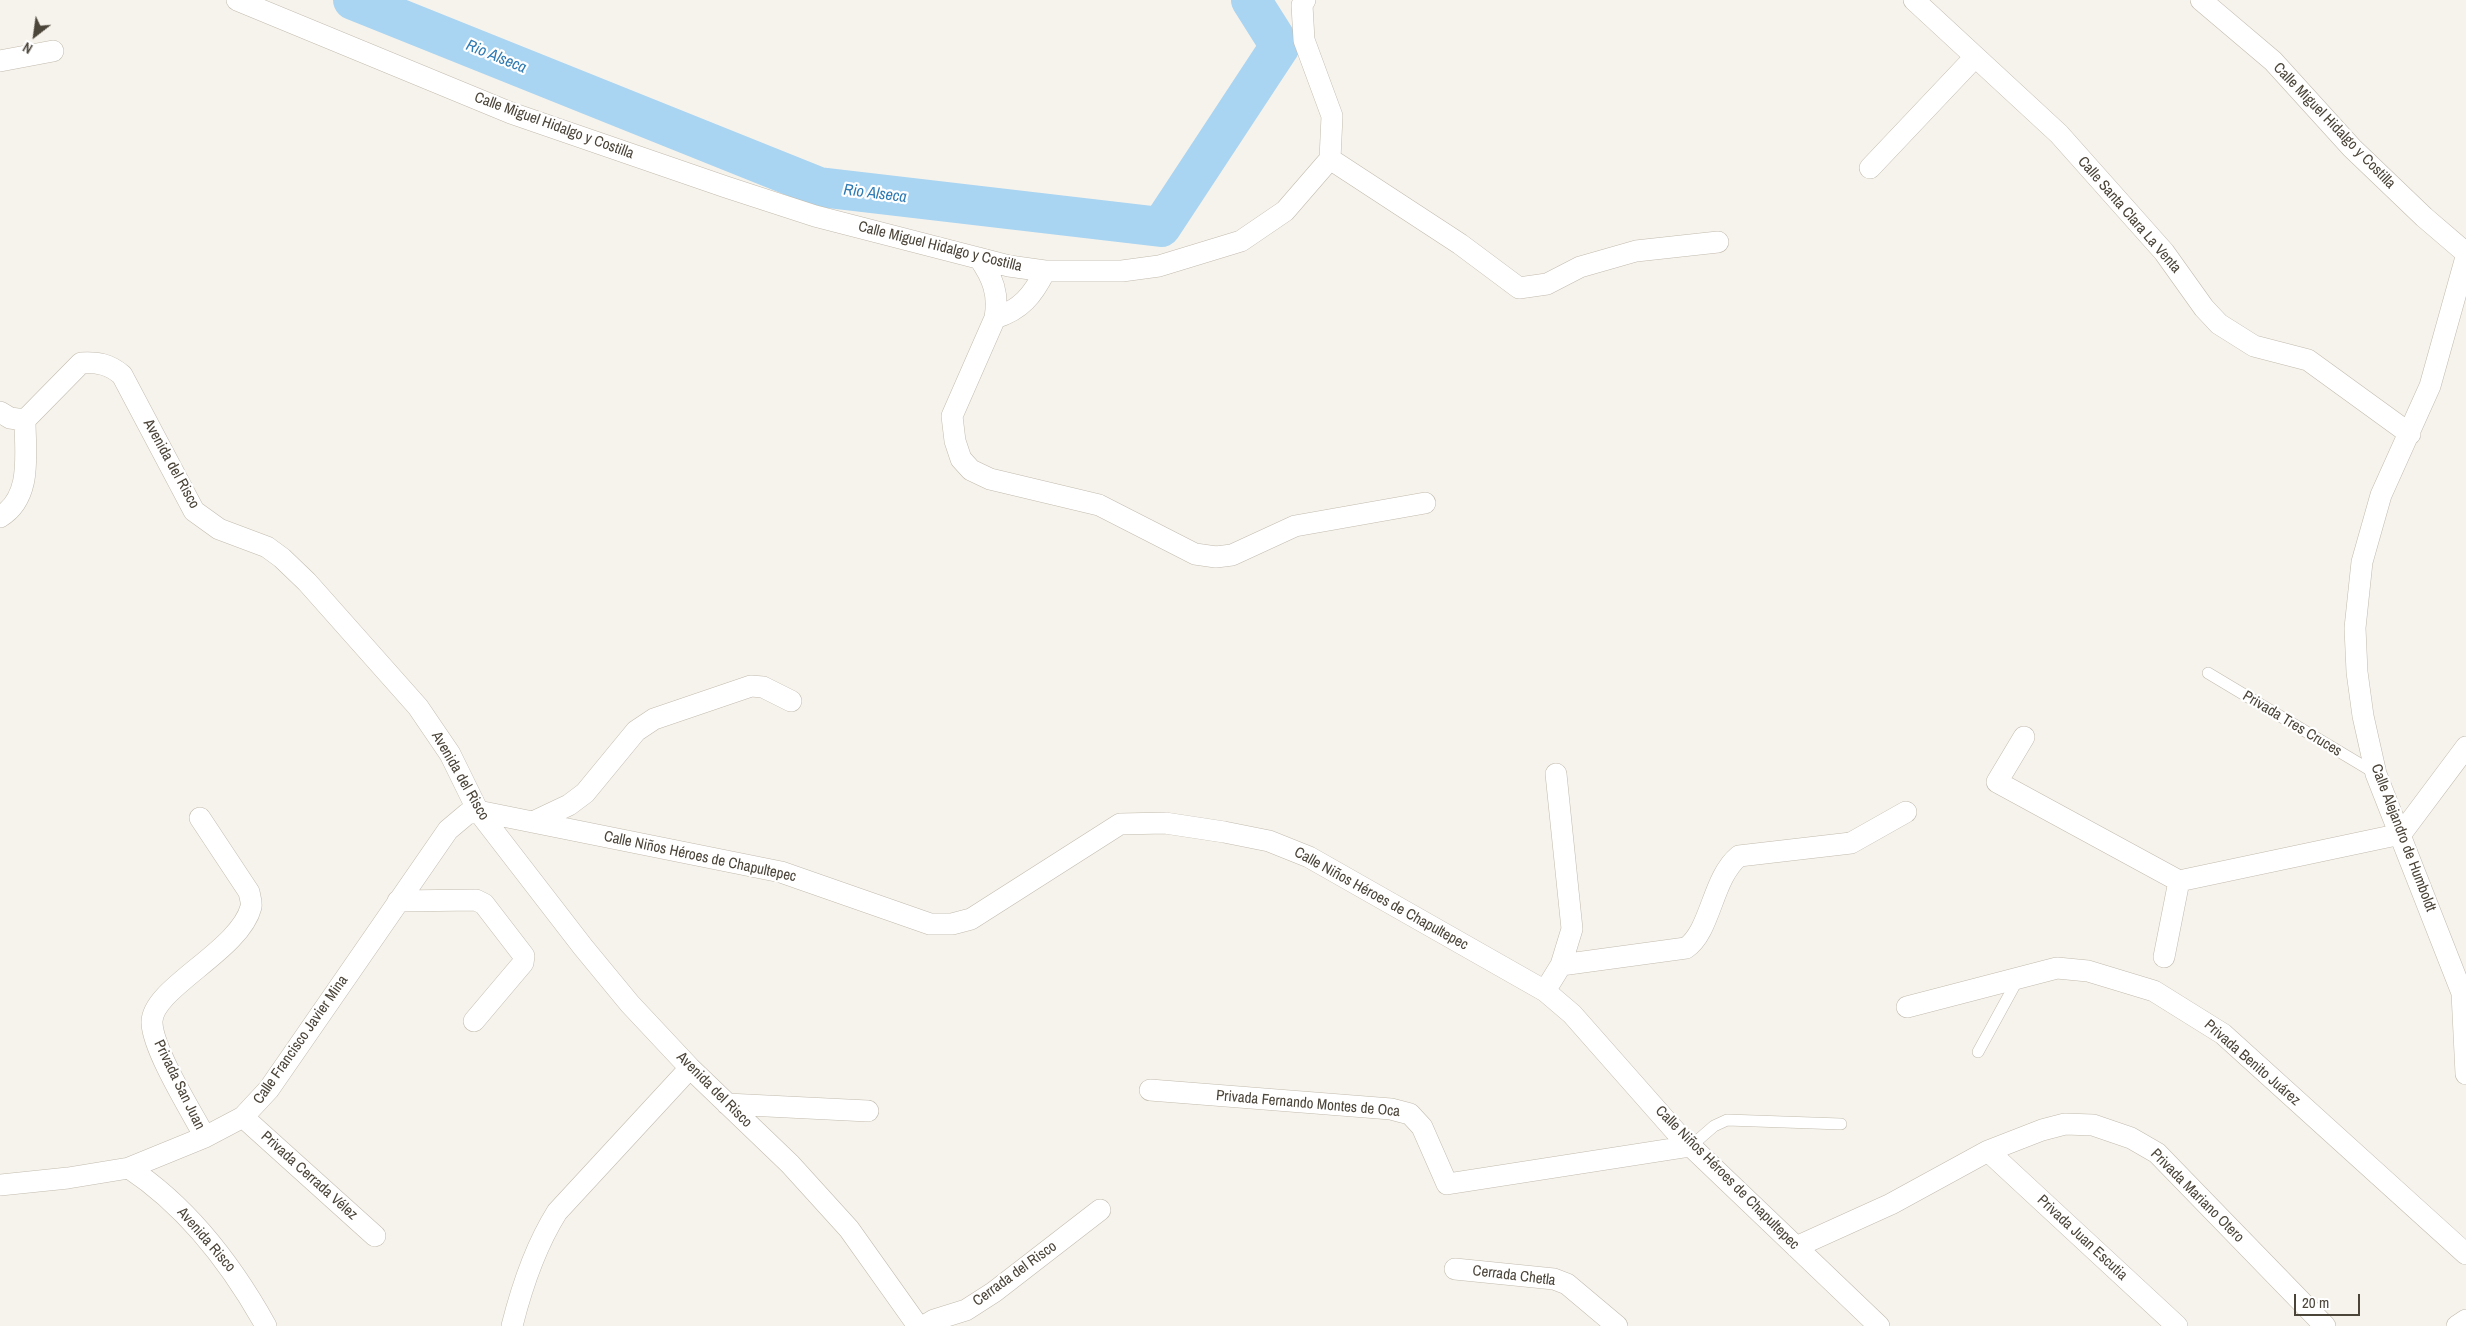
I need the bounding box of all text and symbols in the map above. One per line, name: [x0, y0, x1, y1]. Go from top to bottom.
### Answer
north arrow: [10, 10, 60, 60]
water label: Rio Alseca: [463, 36, 529, 78]
text: N: [19, 38, 36, 58]
street label: Calle Miguel Hidalgo y Costilla: [2269, 59, 2399, 193]
street label: Calle Miguel Hidalgo y Costilla: [472, 89, 636, 163]
street label: Calle Santa Clara La Venta: [2074, 153, 2184, 277]
water label: Rio Alseca: [842, 181, 908, 207]
street label: Calle Miguel Hidalgo y Costilla: [856, 218, 1024, 276]
street label: Avenida del Risco: [139, 416, 203, 512]
street label: Privada Tres Cruces: [2239, 687, 2345, 761]
street label: Avenida del Risco: [427, 728, 493, 824]
street label: Calle Alejandro de Humboldt: [2367, 762, 2439, 914]
street label: Calle Niños Héroes de Chapultepec: [602, 828, 798, 886]
street label: Calle Niños Héroes de Chapultepec: [1291, 844, 1471, 954]
street label: Calle Francisco Javier Mina: [250, 972, 352, 1108]
street label: Privada Benito Juárez: [2200, 1016, 2304, 1110]
street label: Privada San Juan: [149, 1037, 209, 1133]
street label: Avenida del Risco: [672, 1048, 756, 1132]
street label: Privada Fernando Montes de Oca: [1215, 1087, 1401, 1121]
street label: Calle Niños Héroes de Chapultepec: [1651, 1102, 1803, 1254]
street label: Privada Cerrada Vélez: [257, 1128, 361, 1224]
street label: Privada Mariano Otero: [2146, 1145, 2248, 1247]
street label: Privada Juan Escutia: [2033, 1192, 2131, 1284]
street label: Avenida Risco: [173, 1204, 239, 1276]
street label: Cerrada del Risco: [970, 1238, 1060, 1310]
street label: Cerrada Chetla: [1472, 1262, 1556, 1290]
scale bar: [2296, 1284, 2362, 1316]
text: 20 m: [2302, 1292, 2329, 1313]

